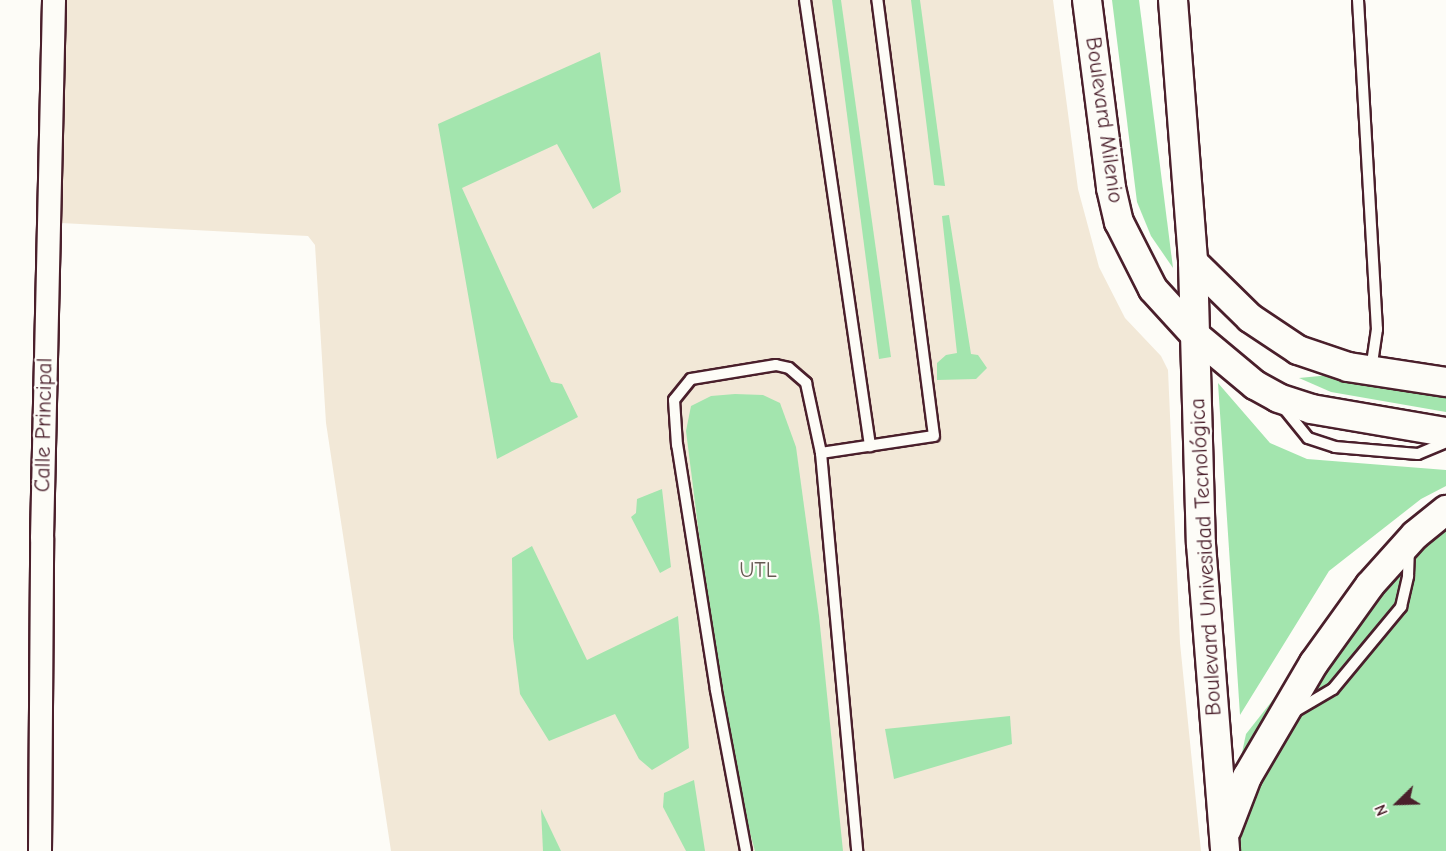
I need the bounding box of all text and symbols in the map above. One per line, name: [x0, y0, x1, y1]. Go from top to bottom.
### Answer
street label: Boulevard Milenio: [1079, 35, 1129, 205]
street label: Calle Principal: [30, 358, 58, 492]
street label: Boulevard Univesidad Tecnológica: [1184, 397, 1228, 717]
park label: UTL: [739, 558, 777, 584]
north arrow: [1368, 773, 1428, 833]
text: N: [1371, 802, 1392, 818]

